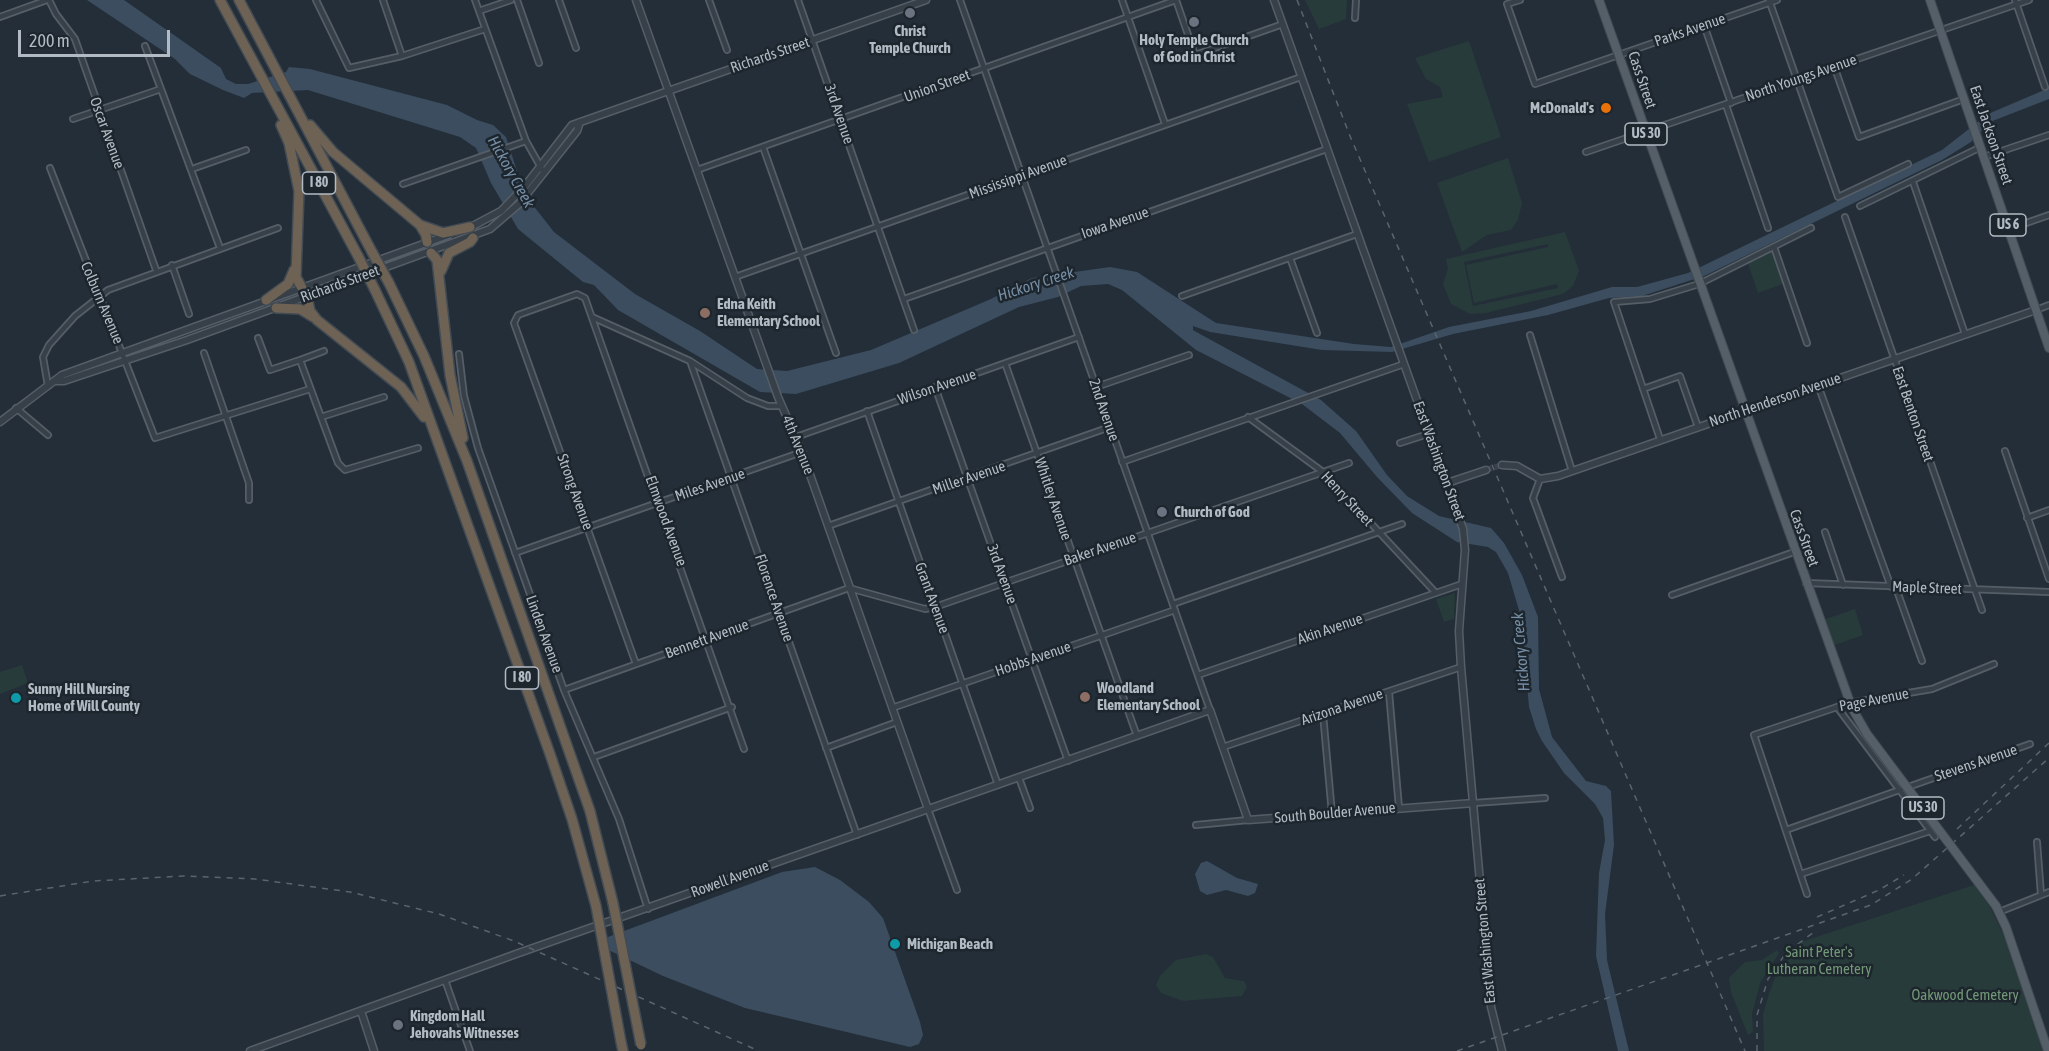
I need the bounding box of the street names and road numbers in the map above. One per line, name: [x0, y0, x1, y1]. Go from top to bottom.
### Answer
street label: Parks Avenue: [1652, 9, 1728, 51]
street label: Richards Street: [728, 33, 812, 77]
street label: Cass Street: [1624, 49, 1660, 111]
street label: North Youngs Avenue: [1743, 51, 1859, 105]
street label: Union Street: [902, 66, 972, 106]
street label: 3rd Avenue: [820, 82, 858, 146]
street label: East Jackson Street: [1966, 83, 2016, 187]
street label: Oscar Avenue: [86, 95, 128, 171]
road number: US 30: [1625, 123, 1667, 145]
street label: Mississippi Avenue: [967, 151, 1069, 203]
road number: I 80: [302, 172, 336, 194]
street label: Iowa Avenue: [1079, 203, 1151, 243]
road number: US 6: [1990, 214, 2026, 236]
street label: Colburn Avenue: [77, 259, 127, 347]
street label: Richards Street: [298, 261, 382, 307]
street label: East Benton Street: [1888, 364, 1938, 464]
street label: Wilson Avenue: [896, 365, 978, 409]
street label: North Henderson Avenue: [1707, 369, 1843, 431]
street label: 2nd Avenue: [1085, 376, 1123, 444]
street label: East Washington Street: [1409, 399, 1469, 523]
street label: 4th Avenue: [778, 413, 818, 477]
street label: Strong Avenue: [553, 452, 597, 532]
street label: Whitley Avenue: [1030, 455, 1076, 543]
street label: Miller Avenue: [930, 457, 1008, 499]
street label: Miles Avenue: [673, 465, 747, 505]
street label: Henry Street: [1317, 468, 1377, 530]
street label: Elmwood Avenue: [641, 473, 691, 569]
street label: Cass Street: [1785, 507, 1823, 569]
street label: Baker Avenue: [1062, 528, 1138, 570]
street label: 3rd Avenue: [983, 542, 1021, 606]
street label: Florence Avenue: [751, 552, 797, 644]
street label: Grant Avenue: [911, 560, 953, 636]
street label: Maple Street: [1892, 578, 1962, 598]
street label: Linden Avenue: [522, 593, 566, 675]
street label: Akin Avenue: [1295, 609, 1365, 649]
street label: Bennett Avenue: [663, 616, 751, 662]
street label: Hobbs Avenue: [993, 638, 1073, 680]
road number: I 80: [506, 667, 538, 689]
street label: Page Avenue: [1838, 684, 1910, 716]
street label: Arizona Avenue: [1299, 685, 1385, 729]
street label: Stevens Avenue: [1932, 740, 2020, 786]
road number: US 30: [1902, 797, 1944, 819]
street label: South Boulder Avenue: [1274, 799, 1396, 827]
street label: Rowell Avenue: [689, 857, 771, 901]
street label: East Washington Street: [1471, 878, 1499, 1004]

